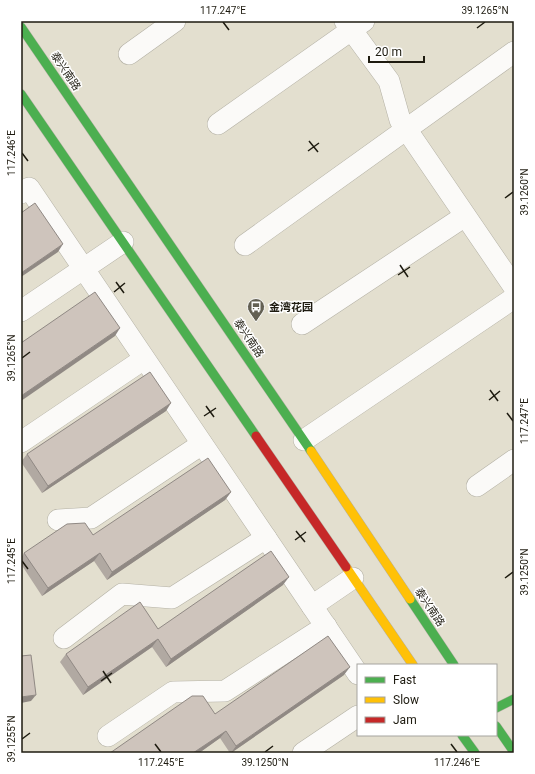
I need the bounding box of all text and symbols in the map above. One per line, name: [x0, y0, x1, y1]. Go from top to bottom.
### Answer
text: 117.247°E: [200, 5, 246, 16]
text: 39.1265°N: [461, 5, 509, 16]
scale bar: [369, 38, 424, 64]
text: 20 m: [375, 45, 402, 59]
street label: 泰兴南路: [48, 49, 83, 93]
text: 117.246°E: [6, 130, 17, 176]
text: 39.1260°N: [519, 168, 530, 216]
bus stop icon: 金湾花园: [246, 297, 266, 322]
place label: 金湾花园: [269, 301, 313, 314]
street label: 泰兴南路: [231, 316, 266, 360]
text: 39.1265°N: [6, 334, 17, 382]
text: 117.247°E: [519, 398, 530, 444]
text: 117.245°E: [6, 538, 17, 584]
text: 39.1250°N: [519, 548, 530, 596]
street label: 泰兴南路: [412, 585, 447, 629]
legend: [357, 664, 497, 736]
text: Fast: [393, 673, 416, 687]
text: Slow: [393, 693, 419, 707]
text: Jam: [393, 713, 417, 727]
text: 39.1255°N: [6, 715, 17, 763]
text: 117.245°E: [138, 757, 184, 768]
text: 39.1250°N: [241, 757, 289, 768]
text: 117.246°E: [434, 757, 480, 768]

